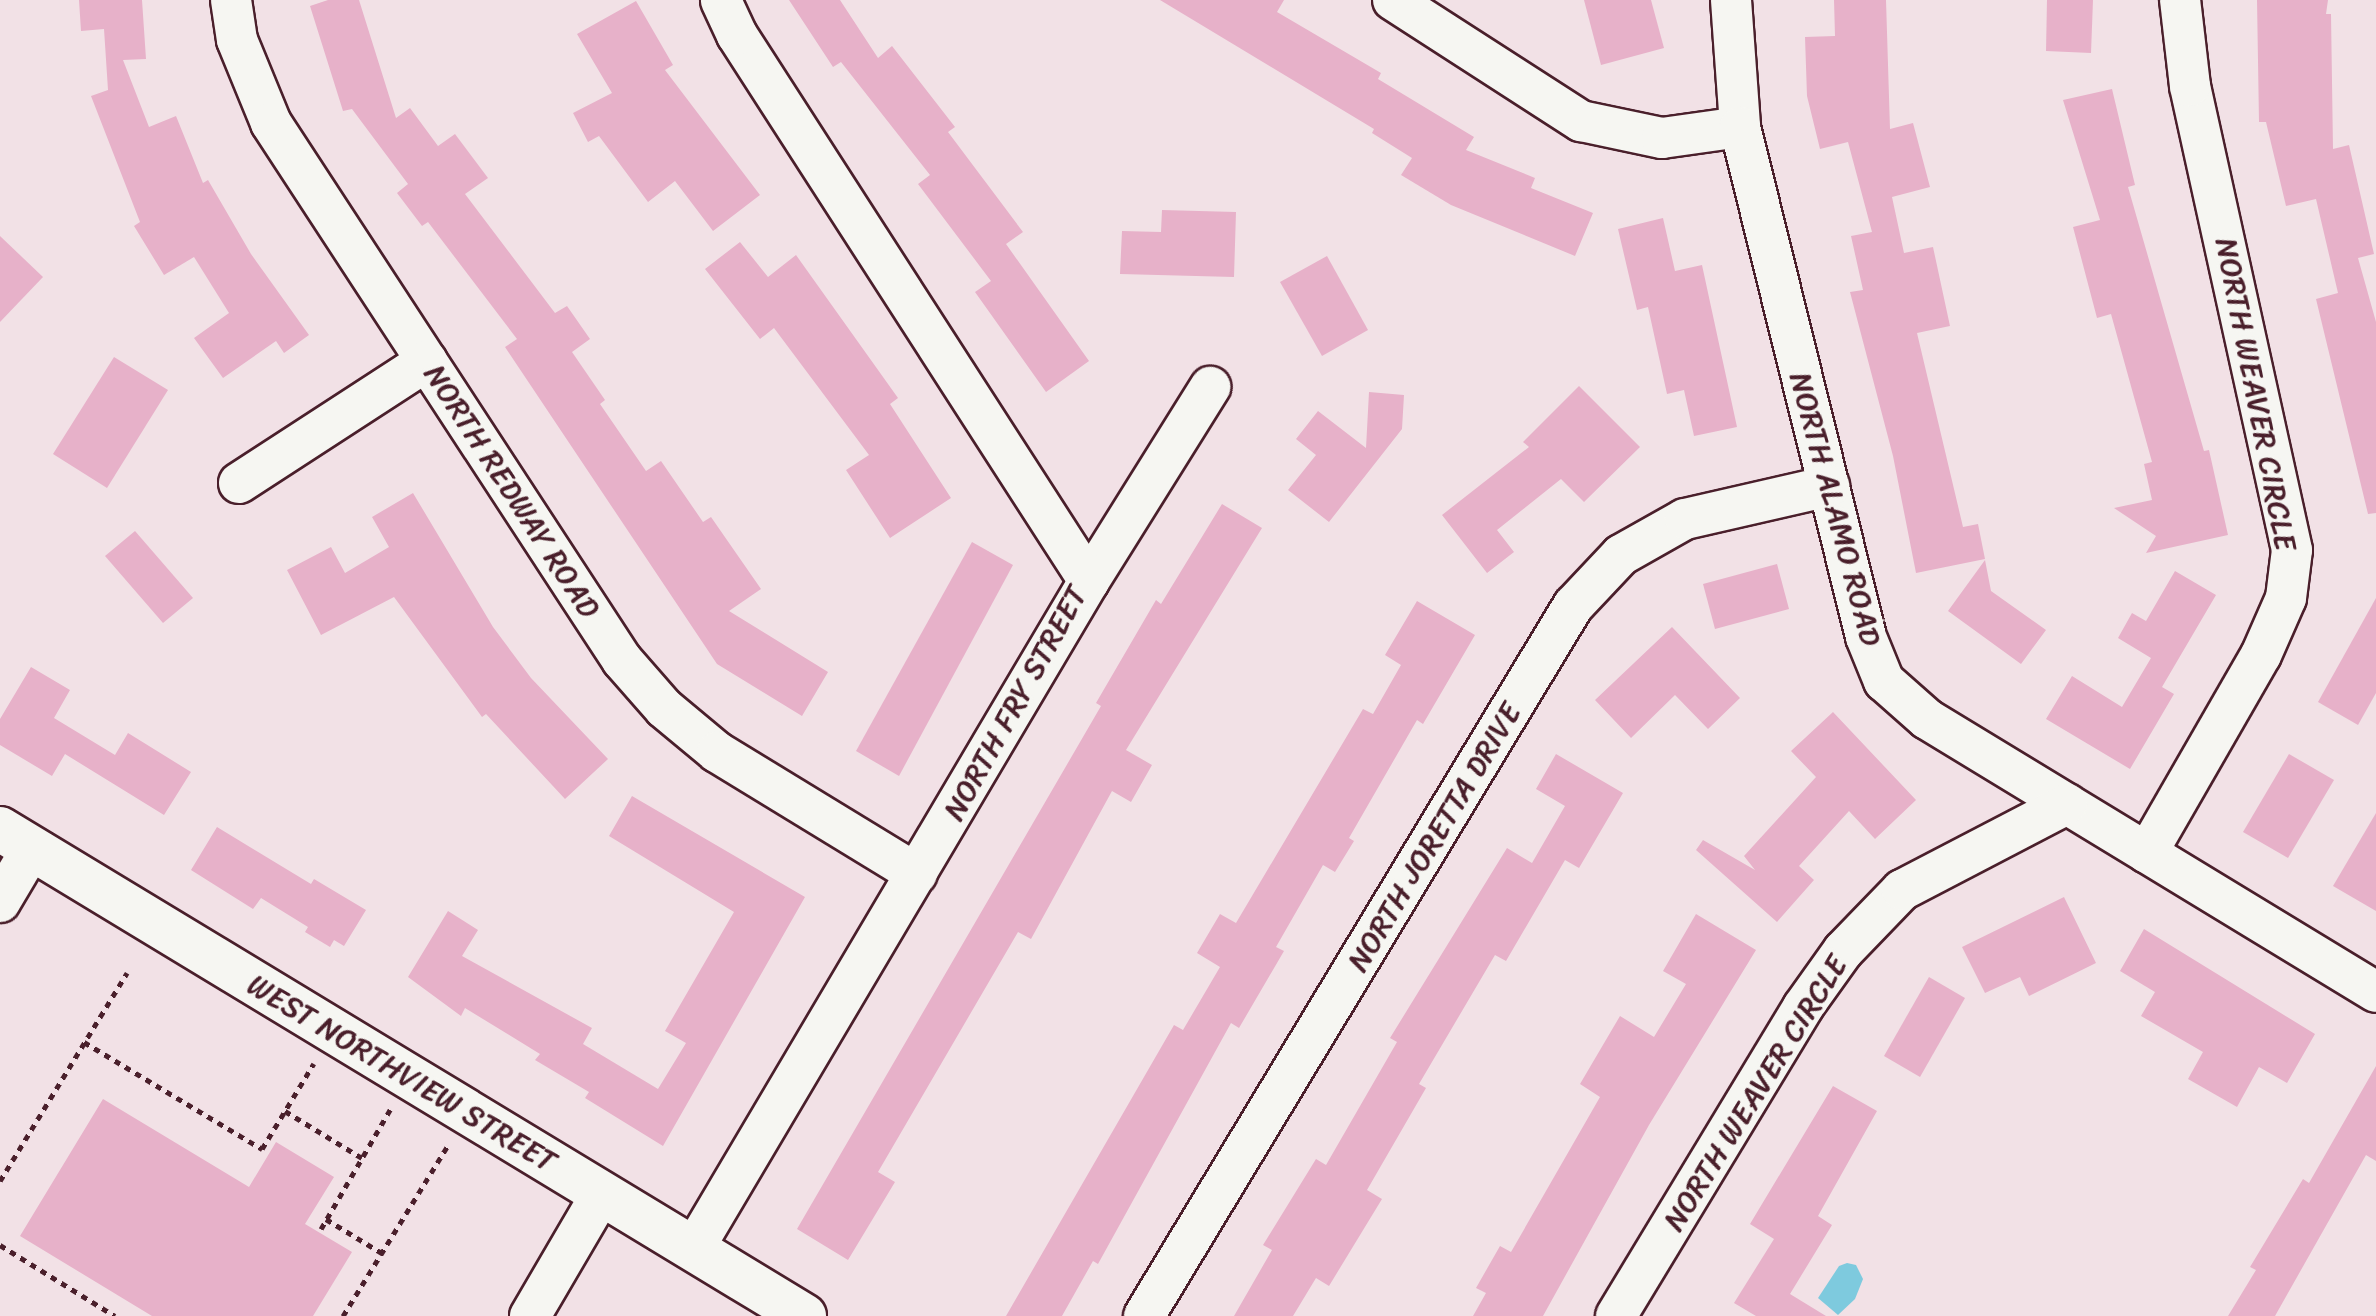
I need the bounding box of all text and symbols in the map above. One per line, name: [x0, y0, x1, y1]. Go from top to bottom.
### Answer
street label: NORTH WEAVER CIRCLE: [2208, 234, 2304, 554]
street label: NORTH REDWAY ROAD: [416, 356, 608, 626]
street label: NORTH ALAMO ROAD: [1782, 367, 1890, 651]
street label: NORTH FRY STREET: [935, 579, 1095, 827]
street label: NORTH JORETTA DRIVE: [1339, 696, 1529, 978]
street label: NORTH WEAVER CIRCLE: [1655, 948, 1855, 1238]
street label: WEST NORTHVIEW STREET: [241, 966, 563, 1180]

